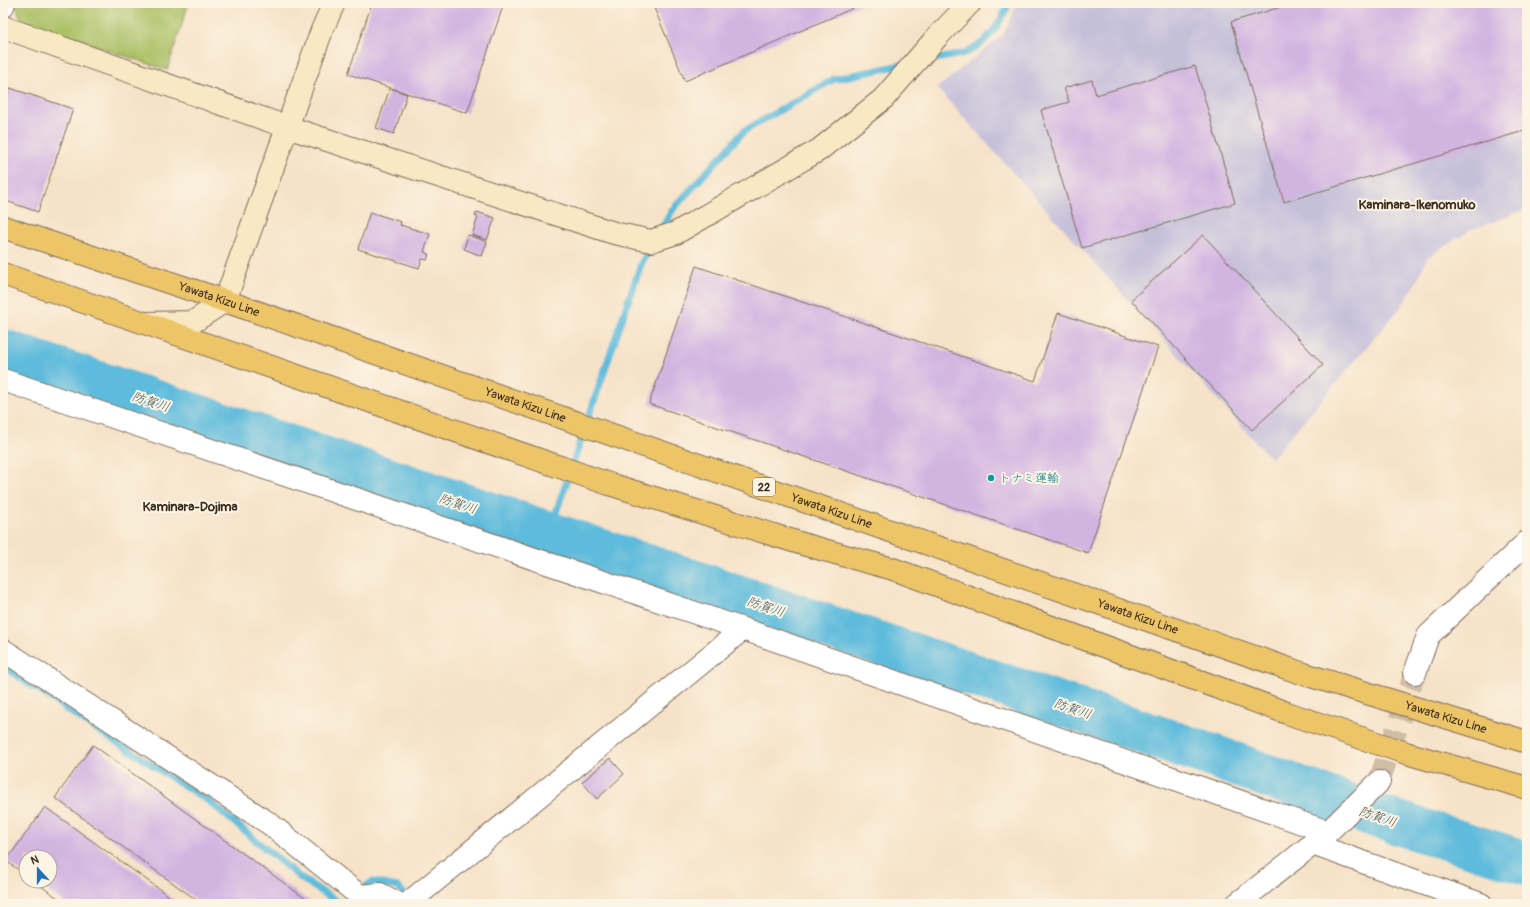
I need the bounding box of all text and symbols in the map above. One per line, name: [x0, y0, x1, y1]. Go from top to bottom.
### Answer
district label: Kaminara-Ikenomuko: [1358, 197, 1476, 213]
street label: Yawata Kizu Line: [176, 279, 262, 320]
street label: Yawata Kizu Line: [482, 384, 568, 426]
water label: 防賀川: [130, 388, 172, 416]
place label: トナミ運輸: [999, 471, 1059, 486]
marker: トナミ運輸: [986, 473, 996, 483]
road number: 22: [753, 478, 775, 496]
water label: 防賀川: [437, 490, 479, 518]
street label: Yawata Kizu Line: [788, 490, 874, 532]
district label: Kaminara-Dojima: [143, 499, 237, 515]
water label: 防賀川: [745, 593, 787, 621]
street label: Yawata Kizu Line: [1095, 596, 1180, 638]
water label: 防賀川: [1052, 695, 1094, 723]
street label: Yawata Kizu Line: [1402, 698, 1488, 737]
water label: 防賀川: [1357, 803, 1399, 831]
north arrow: [18, 849, 58, 889]
text: N: [29, 853, 41, 868]

